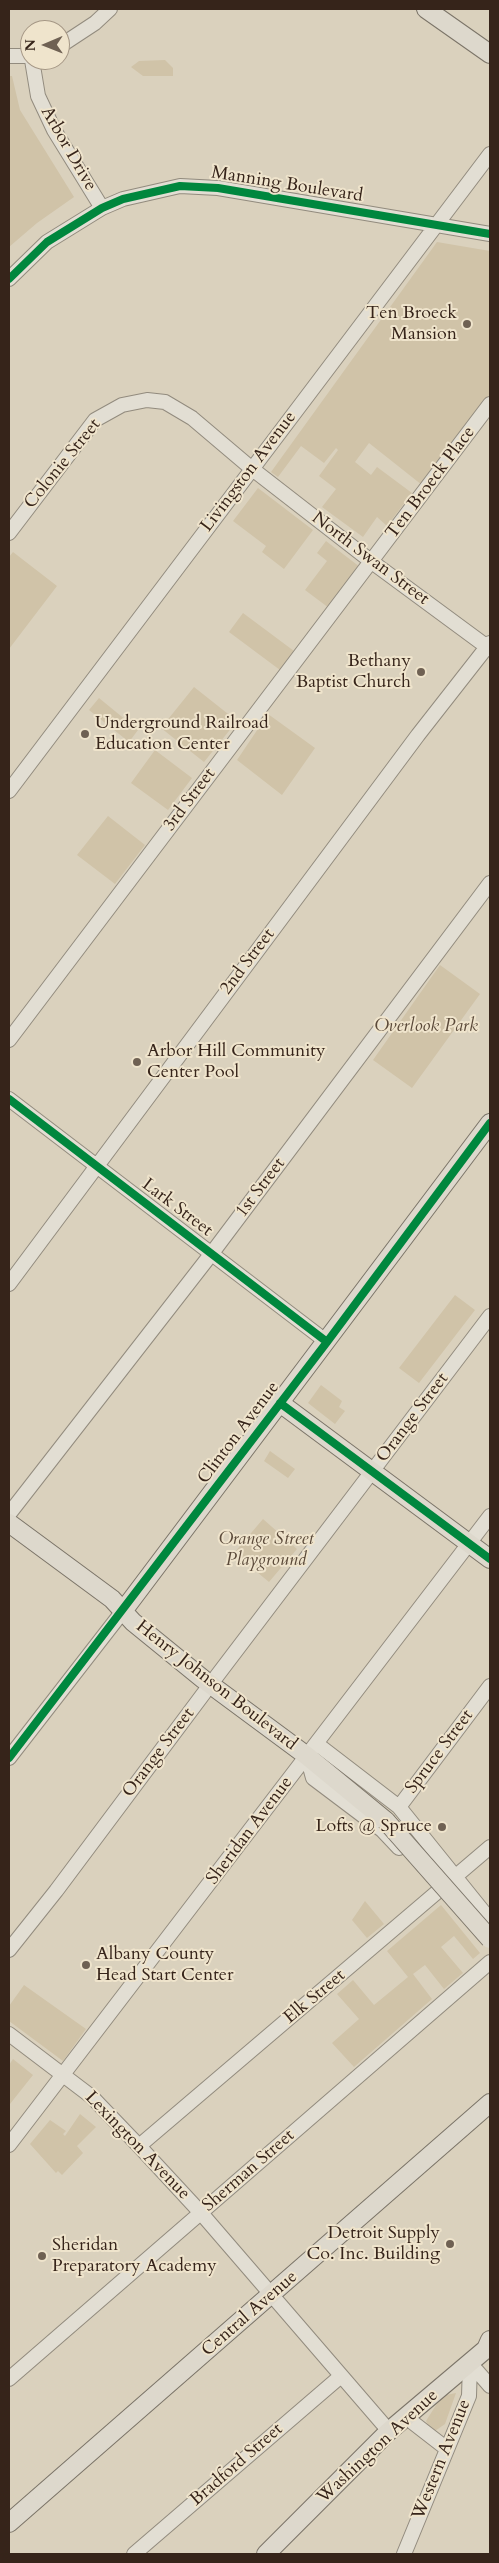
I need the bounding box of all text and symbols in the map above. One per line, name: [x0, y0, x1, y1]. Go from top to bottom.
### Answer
north arrow: [20, 20, 70, 70]
text: N: [21, 39, 40, 51]
street label: Arbor Drive: [35, 103, 101, 195]
street label: Manning Boulevard: [210, 162, 364, 208]
place label: Ten Broeck Mansion: [366, 303, 457, 346]
marker: Ten Broeck Mansion: [461, 318, 473, 330]
street label: Livingston Avenue: [197, 407, 301, 537]
street label: Colonie Street: [20, 415, 106, 513]
street label: Ten Broeck Place: [382, 423, 480, 543]
street label: North Swan Street: [307, 508, 433, 610]
place label: Bethany Baptist Church: [296, 651, 411, 694]
marker: Bethany Baptist Church: [415, 666, 427, 678]
place label: Underground Railroad Education Center: [95, 713, 269, 756]
marker: Underground Railroad Education Center: [79, 728, 91, 740]
street label: 3rd Street: [159, 764, 221, 836]
street label: 2nd Street: [216, 925, 280, 999]
park label: Overlook Park: [374, 1016, 478, 1038]
place label: Arbor Hill Community Center Pool: [147, 1041, 326, 1084]
marker: Arbor Hill Community Center Pool: [131, 1056, 143, 1068]
street label: 1st Street: [232, 1154, 290, 1222]
street label: Lark Street: [137, 1174, 217, 1242]
street label: Orange Street: [372, 1369, 454, 1467]
street label: Clinton Avenue: [194, 1378, 284, 1488]
park label: Orange Street Playground: [218, 1529, 314, 1572]
street label: Henry Johnson Boulevard: [131, 1616, 301, 1756]
street label: Orange Street: [118, 1704, 200, 1802]
street label: Spruce Street: [401, 1706, 479, 1798]
street label: Sheridan Avenue: [202, 1773, 298, 1889]
place label: Lofts @ Spruce: [316, 1816, 432, 1838]
marker: Lofts @ Spruce: [436, 1821, 448, 1833]
place label: Albany County Head Start Center: [96, 1944, 234, 1986]
marker: Albany County Head Start Center: [80, 1959, 92, 1971]
street label: Elk Street: [280, 1965, 350, 2029]
street label: Lexington Avenue: [80, 2087, 194, 2205]
street label: Sherman Street: [199, 2125, 299, 2217]
place label: Detroit Supply Co. Inc. Building: [306, 2223, 440, 2266]
place label: Sheridan Preparatory Academy: [52, 2235, 217, 2278]
marker: Detroit Supply Co. Inc. Building: [444, 2238, 456, 2250]
marker: Sheridan Preparatory Academy: [36, 2250, 48, 2262]
street label: Central Avenue: [198, 2266, 302, 2362]
street label: Washington Avenue: [313, 2385, 443, 2509]
street label: Western Avenue: [408, 2397, 476, 2523]
street label: Bradford Street: [186, 2419, 288, 2511]

